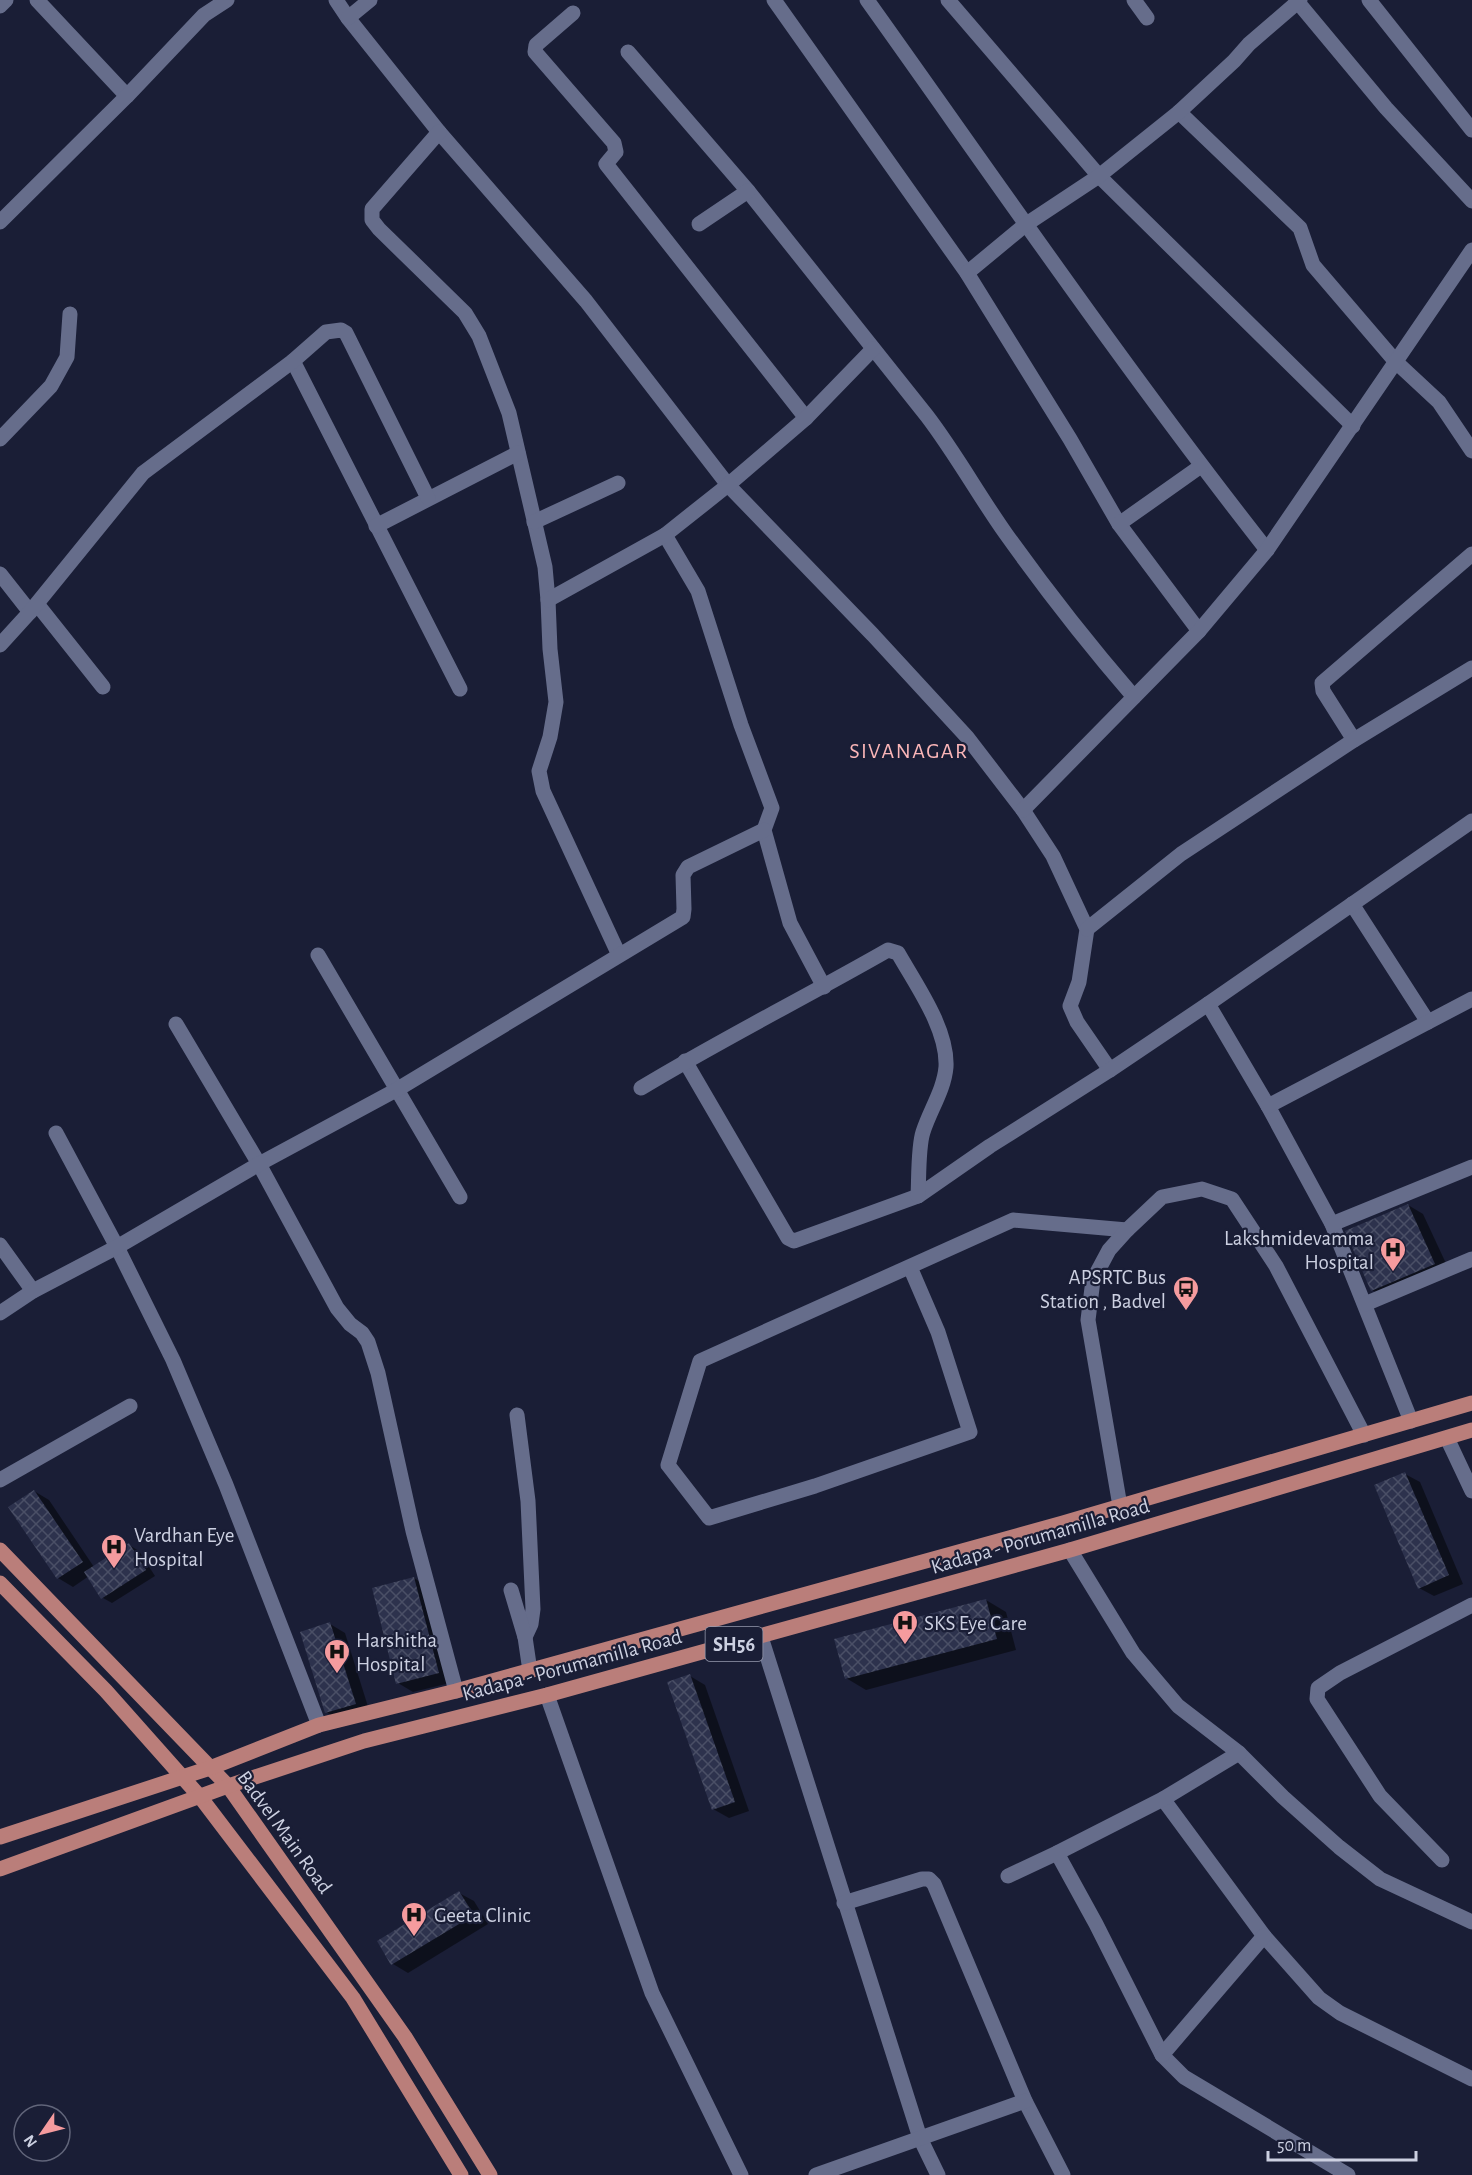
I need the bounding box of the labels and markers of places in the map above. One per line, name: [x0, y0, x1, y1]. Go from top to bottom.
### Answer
place label: Lakshmidevamma Hospital: [1224, 1228, 1374, 1273]
hospital icon: Lakshmidevamma Hospital: [1378, 1235, 1408, 1273]
place label: APSRTC Bus Station , Badvel: [1040, 1267, 1166, 1312]
bus stop icon: APSRTC Bus Station , Badvel: [1171, 1274, 1201, 1312]
place label: Vardhan Eye Hospital: [134, 1525, 234, 1570]
hospital icon: Vardhan Eye Hospital: [99, 1532, 129, 1570]
hospital icon: SKS Eye Care: [890, 1608, 920, 1646]
place label: SKS Eye Care: [924, 1613, 1027, 1634]
place label: Harshitha Hospital: [356, 1630, 438, 1675]
hospital icon: Harshitha Hospital: [322, 1637, 352, 1675]
hospital icon: Geeta Clinic: [399, 1900, 429, 1938]
place label: Geeta Clinic: [434, 1905, 531, 1926]

